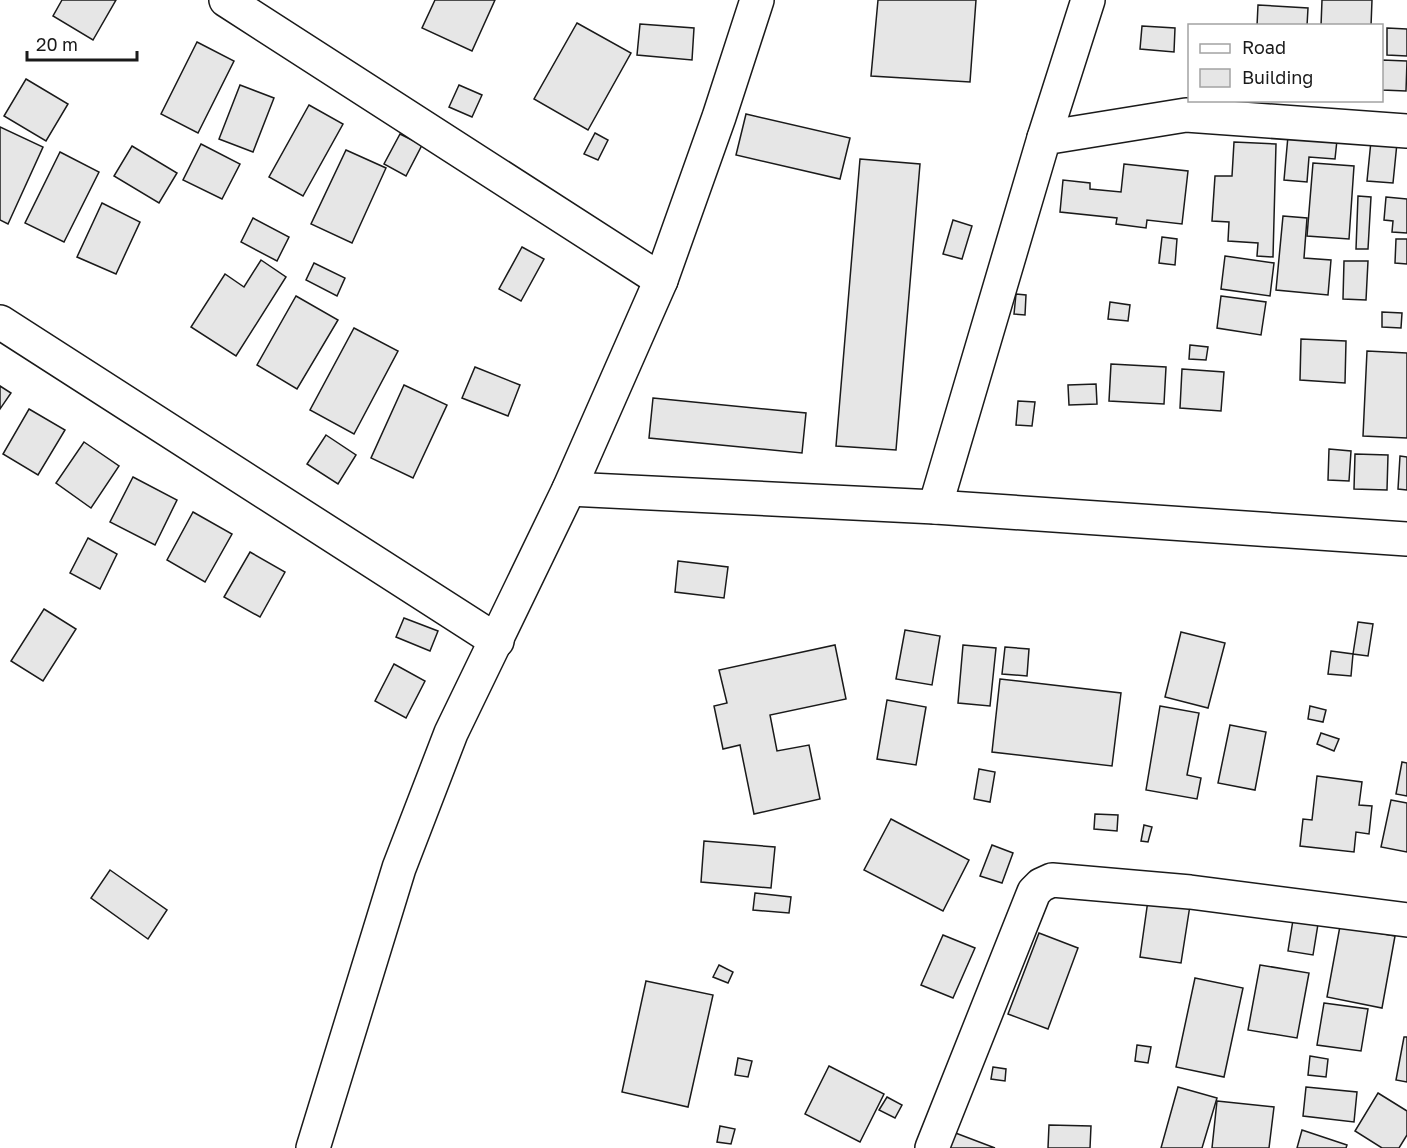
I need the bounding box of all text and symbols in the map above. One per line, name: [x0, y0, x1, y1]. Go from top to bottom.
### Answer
scale bar: [27, 24, 136, 62]
legend: [1188, 24, 1383, 102]
text: 20 m: [36, 33, 78, 55]
text: Road: [1242, 36, 1286, 58]
text: Building: [1242, 66, 1313, 88]

